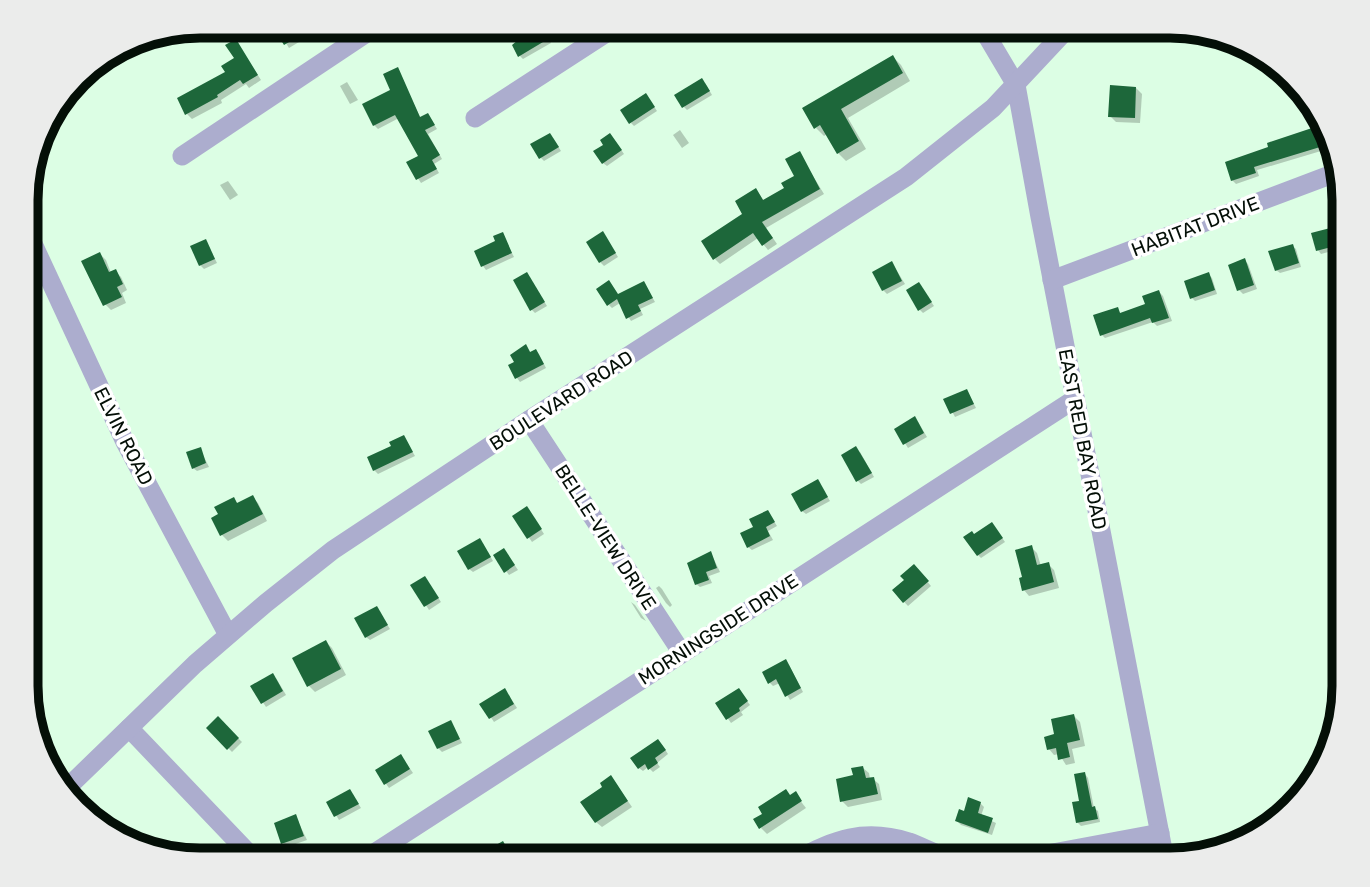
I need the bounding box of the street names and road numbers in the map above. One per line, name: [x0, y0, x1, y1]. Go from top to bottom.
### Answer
street label: HABITAT DRIVE: [1128, 192, 1262, 261]
street label: BOULEVARD ROAD: [485, 346, 637, 455]
street label: EAST RED BAY ROAD: [1054, 347, 1111, 531]
street label: ELVIN ROAD: [89, 383, 158, 489]
street label: BELLE-VIEW DRIVE: [550, 460, 661, 614]
street label: MORNINGSIDE DRIVE: [634, 569, 802, 690]

